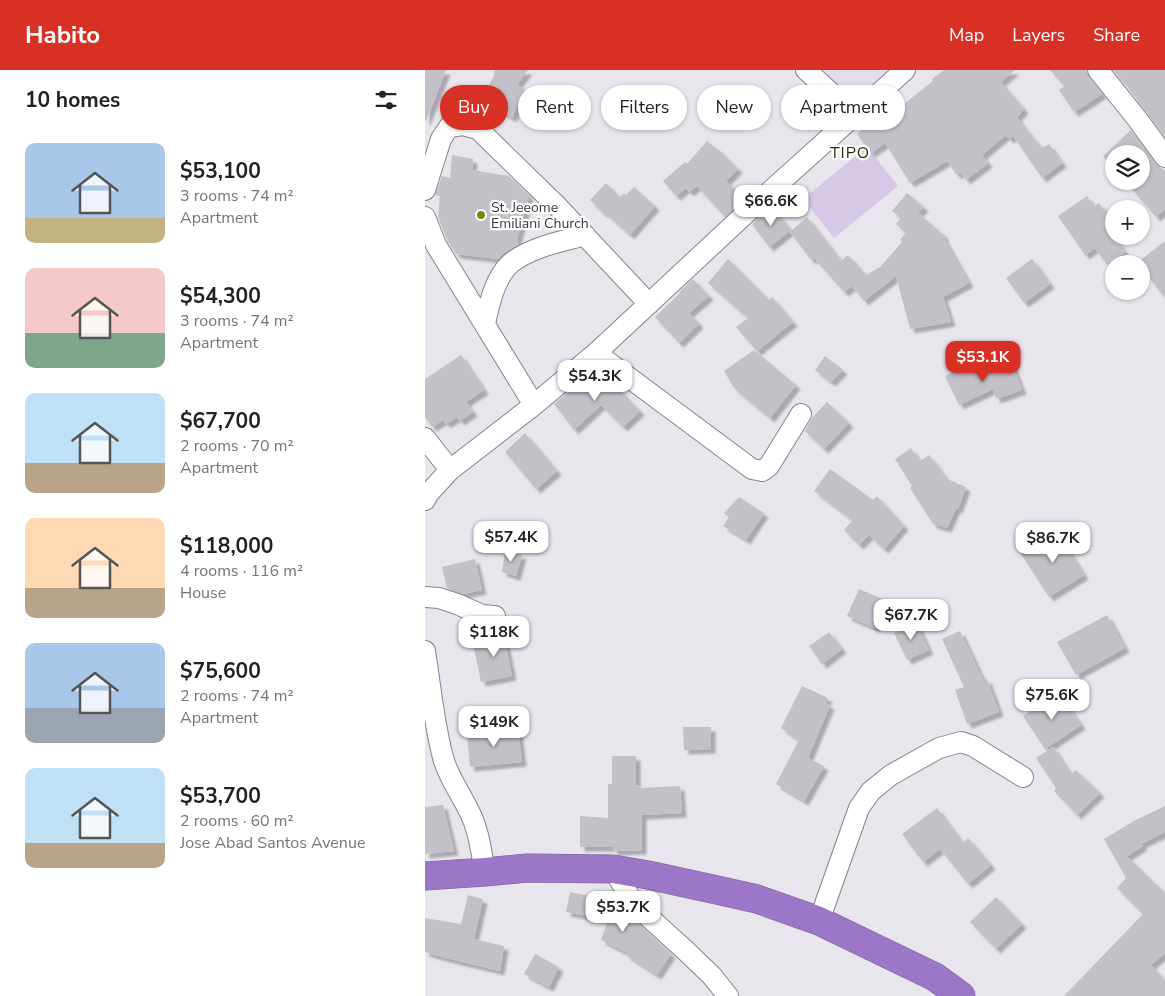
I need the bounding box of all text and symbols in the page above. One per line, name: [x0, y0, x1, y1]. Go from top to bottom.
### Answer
text: Habito: [25, 19, 100, 51]
text: Map: [949, 23, 984, 47]
text: Layers: [1012, 23, 1065, 47]
text: Share: [1093, 23, 1140, 47]
chip: Buy: [440, 85, 508, 130]
chip: Rent: [518, 85, 591, 130]
chip: Filters: [601, 85, 687, 130]
chip: New: [697, 85, 771, 130]
chip: Apartment: [781, 85, 905, 130]
text: 10 homes: [25, 86, 120, 114]
icon: filters: [372, 86, 400, 114]
district label: TIPO: [830, 142, 870, 164]
map controls: [1105, 145, 1150, 300]
button: layers: [1105, 145, 1150, 190]
text: $53,100: [180, 157, 261, 185]
icon: home: [65, 163, 125, 223]
pin: $66.6K: [730, 184, 812, 227]
text: 3 rooms · 74 m²: [180, 185, 293, 207]
text: $66.6K: [745, 190, 798, 212]
place label: St. Jeeome Emiliani Church: [491, 198, 589, 233]
button: +: [1105, 200, 1150, 245]
text: Apartment: [180, 207, 258, 229]
marker: St. Jeeome Emiliani Church: [475, 209, 487, 221]
button: −: [1105, 255, 1150, 300]
text: $54,300: [180, 282, 261, 310]
icon: home: [65, 288, 125, 348]
text: 3 rooms · 74 m²: [180, 310, 293, 332]
text: Apartment: [180, 332, 258, 354]
pin: $53.1K: [942, 340, 1024, 383]
text: $53.1K: [957, 346, 1010, 368]
pin: $54.3K: [554, 360, 636, 402]
text: $54.3K: [569, 365, 622, 387]
text: $67,700: [180, 407, 261, 435]
icon: home: [65, 413, 125, 473]
text: 2 rooms · 70 m²: [180, 435, 293, 457]
text: Apartment: [180, 457, 258, 479]
pin: $57.4K: [470, 520, 552, 563]
pin: $86.7K: [1012, 522, 1094, 564]
text: $57.4K: [485, 526, 538, 548]
text: $86.7K: [1027, 527, 1080, 549]
text: $118,000: [180, 532, 273, 560]
icon: home: [65, 538, 125, 598]
text: 4 rooms · 116 m²: [180, 560, 303, 582]
text: House: [180, 582, 226, 604]
pin: $67.7K: [870, 598, 952, 641]
text: $67.7K: [885, 604, 938, 626]
pin: $118K: [459, 616, 529, 658]
text: $118K: [469, 621, 519, 643]
text: $75,600: [180, 657, 261, 685]
icon: home: [65, 663, 125, 723]
pin: $75.6K: [1011, 678, 1093, 721]
text: $75.6K: [1026, 684, 1079, 706]
text: 2 rooms · 74 m²: [180, 685, 293, 707]
pin: $149K: [459, 706, 529, 748]
text: Apartment: [180, 707, 258, 729]
text: $149K: [469, 711, 519, 733]
text: $53,700: [180, 782, 261, 810]
icon: home: [65, 788, 125, 848]
text: 2 rooms · 60 m²: [180, 810, 293, 832]
text: Jose Abad Santos Avenue: [180, 832, 365, 854]
pin: $53.7K: [582, 890, 664, 933]
text: $53.7K: [597, 896, 650, 918]

